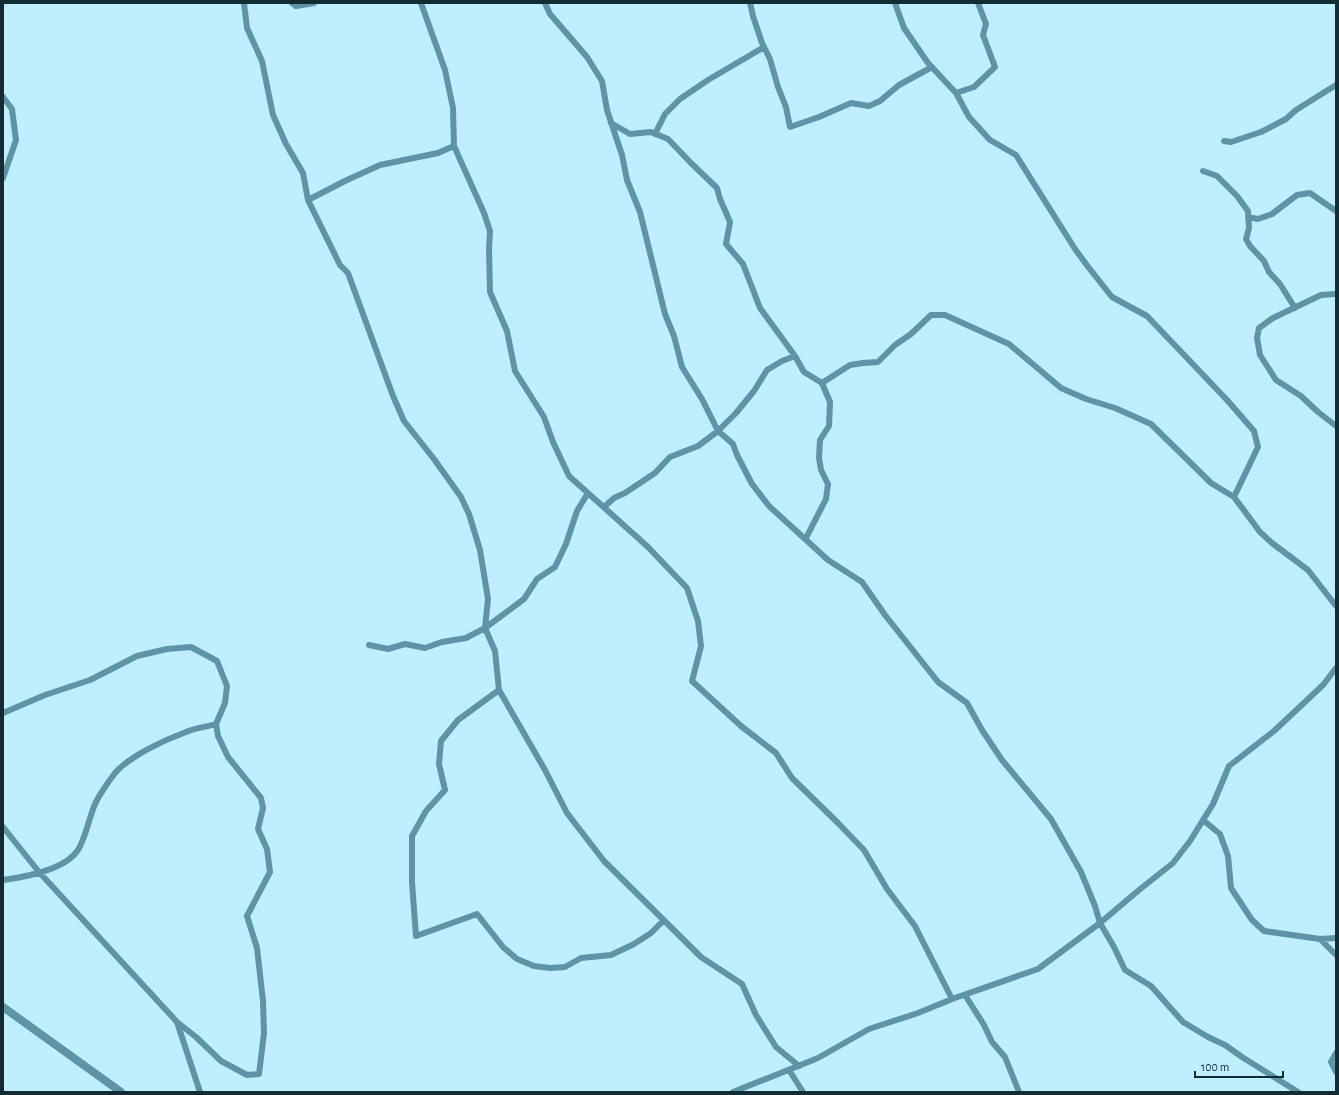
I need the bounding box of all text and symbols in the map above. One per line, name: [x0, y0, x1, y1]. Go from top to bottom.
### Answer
scale bar: [1195, 1053, 1283, 1079]
text: 100 m: [1201, 1061, 1229, 1073]

